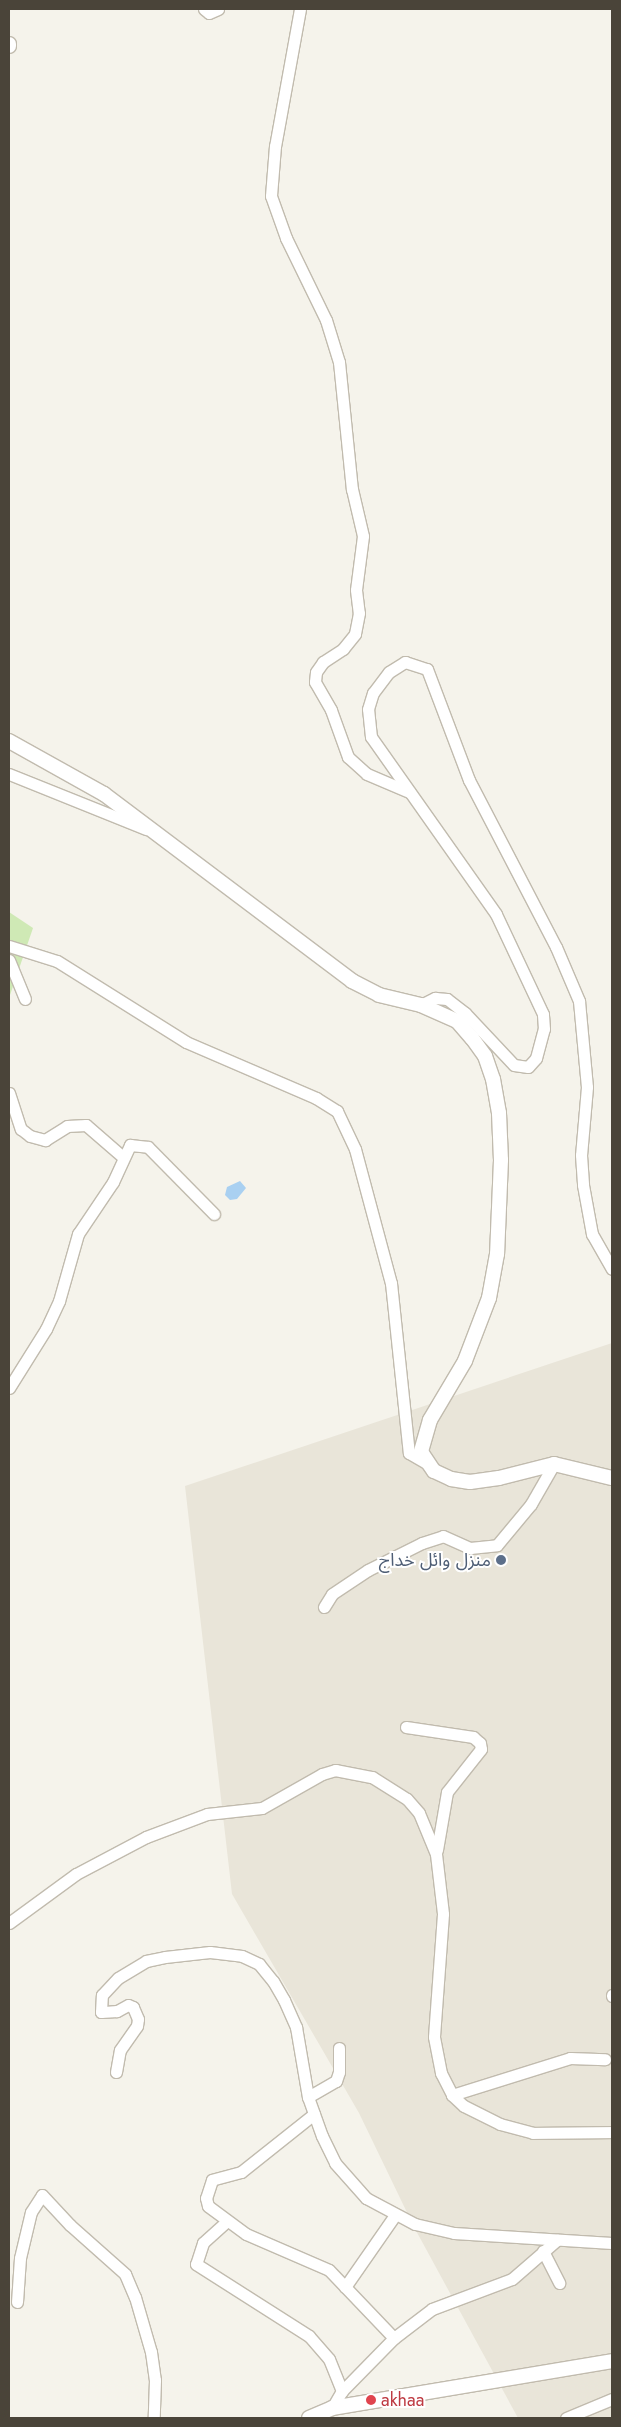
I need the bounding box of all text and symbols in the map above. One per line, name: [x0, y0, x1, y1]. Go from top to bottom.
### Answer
place label: منزل وائل خداج: [379, 1549, 491, 1571]
marker: منزل وائل خداج: [495, 1554, 507, 1566]
place label: akhaa: [381, 2389, 424, 2411]
marker: akhaa: [365, 2394, 377, 2406]

